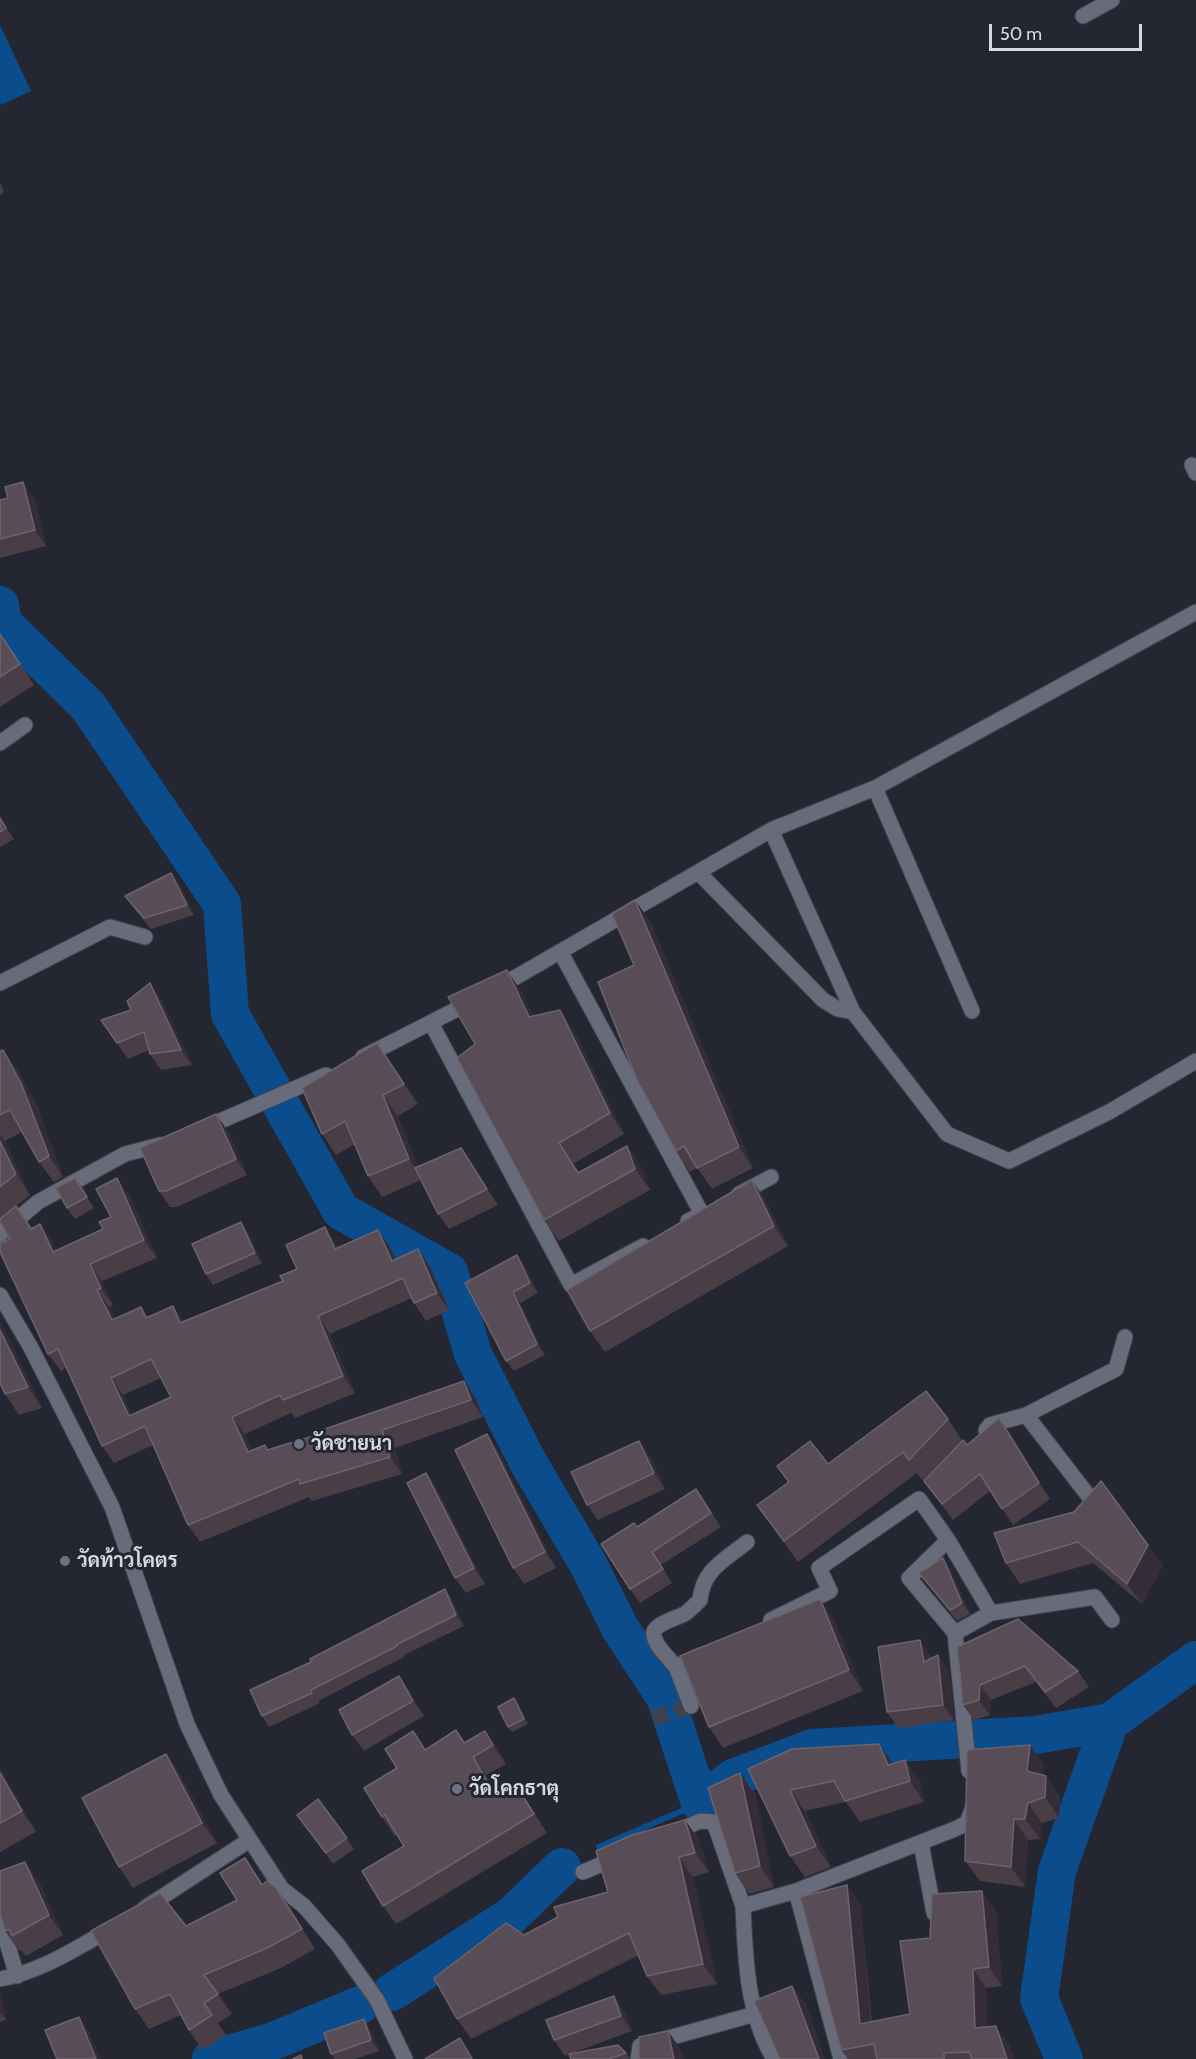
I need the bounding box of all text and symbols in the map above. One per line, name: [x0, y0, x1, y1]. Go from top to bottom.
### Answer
scale bar: [992, 12, 1145, 50]
text: 50 m: [1000, 23, 1042, 45]
place label: วัดชายนา: [311, 1432, 392, 1456]
marker: วัดชายนา: [292, 1437, 306, 1451]
place label: วัดท้าวโคตร: [77, 1549, 178, 1573]
marker: วัดท้าวโคตร: [58, 1554, 72, 1568]
place label: วัดโคกธาตุ: [469, 1777, 559, 1801]
marker: วัดโคกธาตุ: [450, 1782, 464, 1796]

